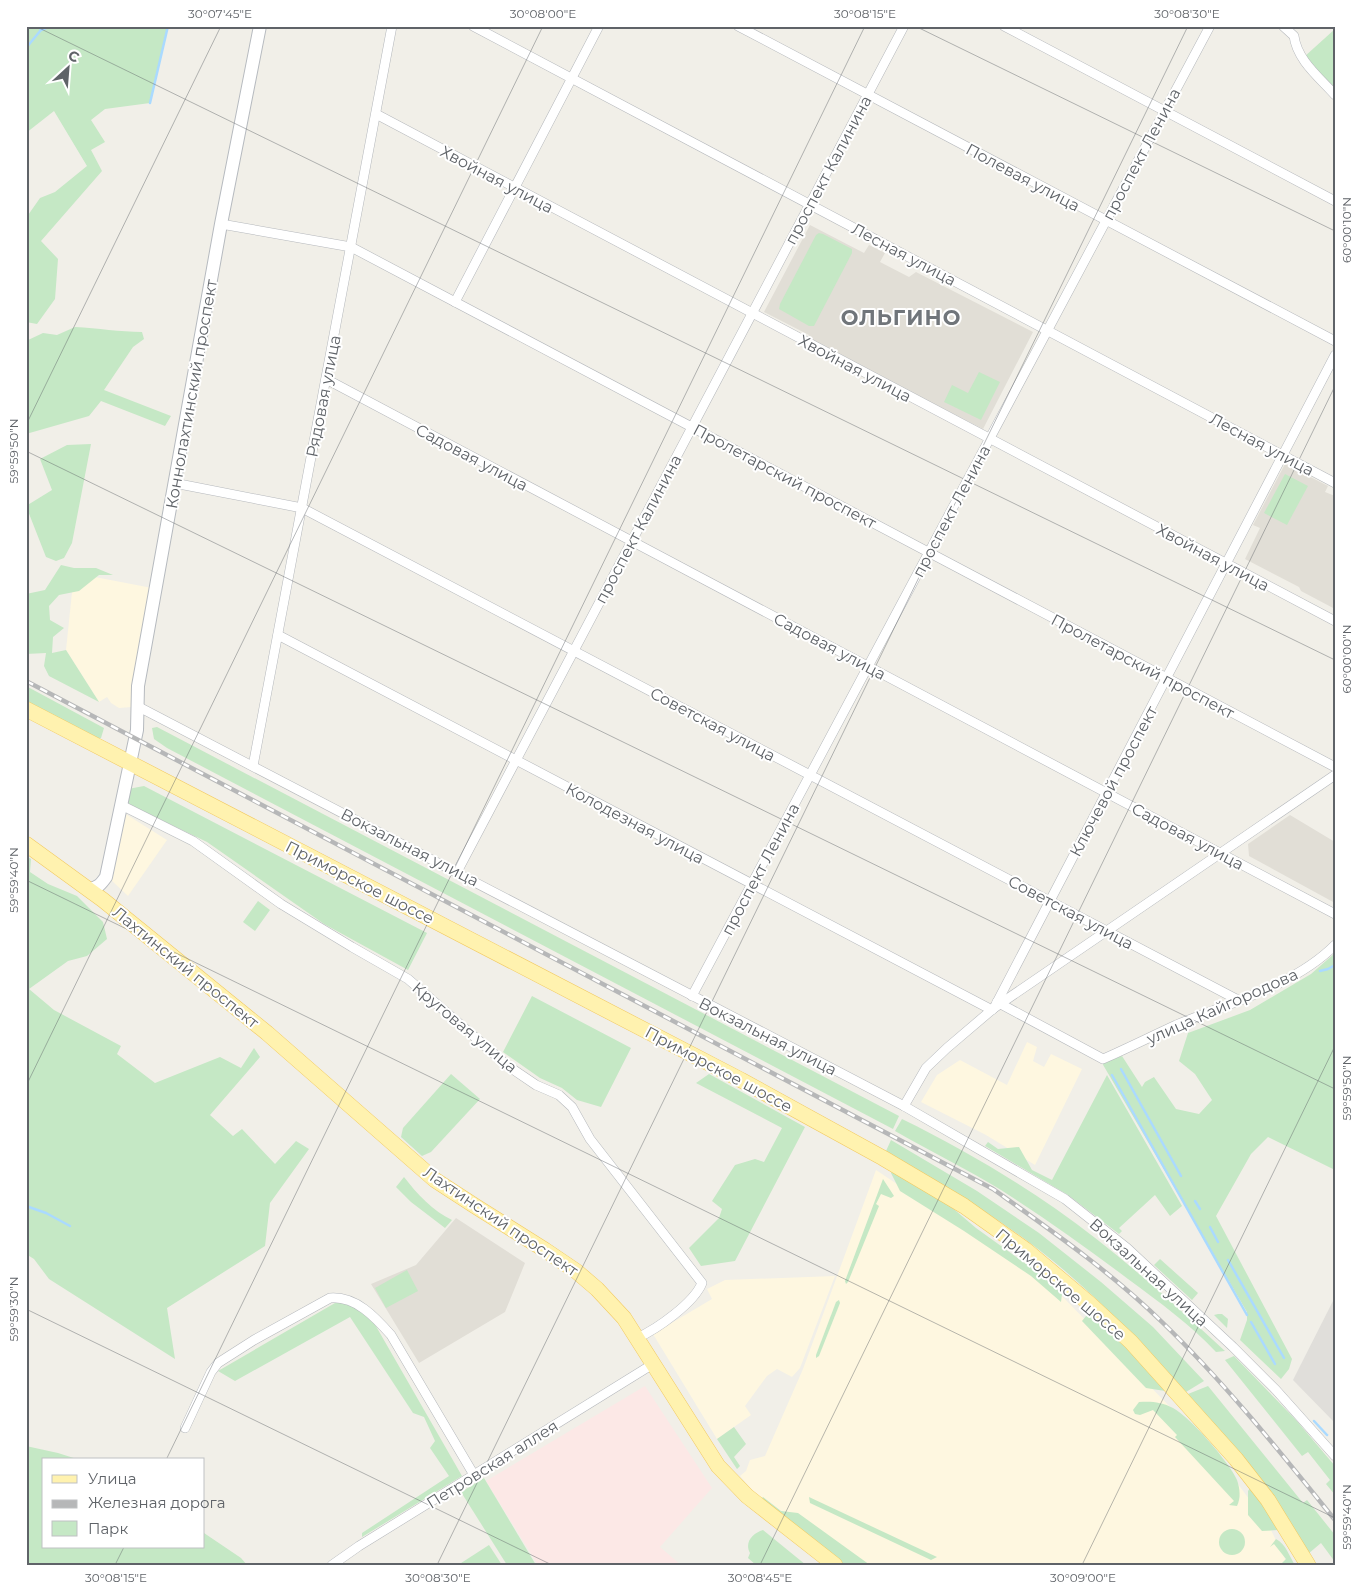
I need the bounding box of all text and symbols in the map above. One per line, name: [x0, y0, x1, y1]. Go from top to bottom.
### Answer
text: 30°07'45"E: [188, 6, 252, 21]
text: 30°08'00"E: [510, 6, 576, 21]
text: 30°08'15"E: [834, 6, 896, 21]
text: 30°08'30"E: [1154, 6, 1220, 21]
north arrow: [42, 42, 92, 92]
text: С: [65, 46, 82, 67]
street label: проспект Ленина: [1099, 85, 1184, 224]
street label: проспект Калинина: [781, 93, 876, 248]
street label: Полевая улица: [963, 139, 1083, 215]
street label: Хвойная улица: [437, 142, 556, 217]
text: 60°00'10"N: [1339, 197, 1354, 263]
street label: Лесная улица: [848, 219, 959, 290]
street label: Коннолахтинский проспект: [162, 278, 221, 510]
district label: ОЛЬГИНО: [841, 305, 961, 330]
street label: Хвойная улица: [795, 331, 914, 406]
street label: Рядовая улица: [302, 333, 345, 459]
street label: Лесная улица: [1206, 409, 1317, 480]
text: 59°59'50"N: [6, 418, 21, 484]
street label: Садовая улица: [412, 420, 531, 495]
street label: Пролетарский проспект: [690, 420, 880, 533]
street label: проспект Ленина: [909, 442, 994, 581]
street label: проспект Калинина: [591, 452, 686, 607]
street label: Хвойная улица: [1153, 520, 1272, 595]
street label: Садовая улица: [770, 609, 889, 684]
street label: Пролетарский проспект: [1048, 610, 1238, 723]
text: 60°00'00"N: [1339, 624, 1354, 694]
street label: Советская улица: [647, 683, 779, 765]
street label: Ключевой проспект: [1066, 702, 1161, 860]
street label: Колодезная улица: [562, 779, 707, 868]
street label: Садовая улица: [1128, 799, 1247, 874]
street label: проспект Ленина: [718, 800, 803, 939]
street label: Вокзальная улица: [338, 804, 482, 891]
street label: Приморское шоссе: [282, 837, 437, 928]
text: 59°59'40"N: [6, 847, 21, 913]
street label: Советская улица: [1005, 871, 1137, 953]
street label: Лахтинский проспект: [109, 903, 263, 1032]
street label: улица Кайгородова: [1143, 965, 1301, 1049]
street label: Круговая улица: [408, 978, 521, 1077]
street label: Вокзальная улица: [696, 993, 840, 1080]
street label: Приморское шоссе: [642, 1023, 796, 1116]
text: 59°59'50"N: [1339, 1055, 1354, 1121]
street label: Лахтинский проспект: [420, 1163, 582, 1281]
street label: Вокзальная улица: [1086, 1214, 1212, 1330]
street label: Приморское шоссе: [992, 1224, 1130, 1344]
text: 59°59'30"N: [6, 1276, 21, 1342]
street label: Петровская аллея: [423, 1416, 562, 1513]
legend: [42, 1458, 205, 1548]
text: Улица: [88, 1469, 136, 1488]
text: 59°59'40"N: [1339, 1484, 1354, 1550]
text: Железная дорога: [88, 1493, 225, 1512]
text: Парк: [88, 1519, 128, 1538]
text: 30°08'15"E: [85, 1570, 147, 1585]
text: 30°08'30"E: [405, 1570, 471, 1585]
text: 30°08'45"E: [728, 1570, 792, 1585]
text: 30°09'00"E: [1050, 1570, 1116, 1585]

